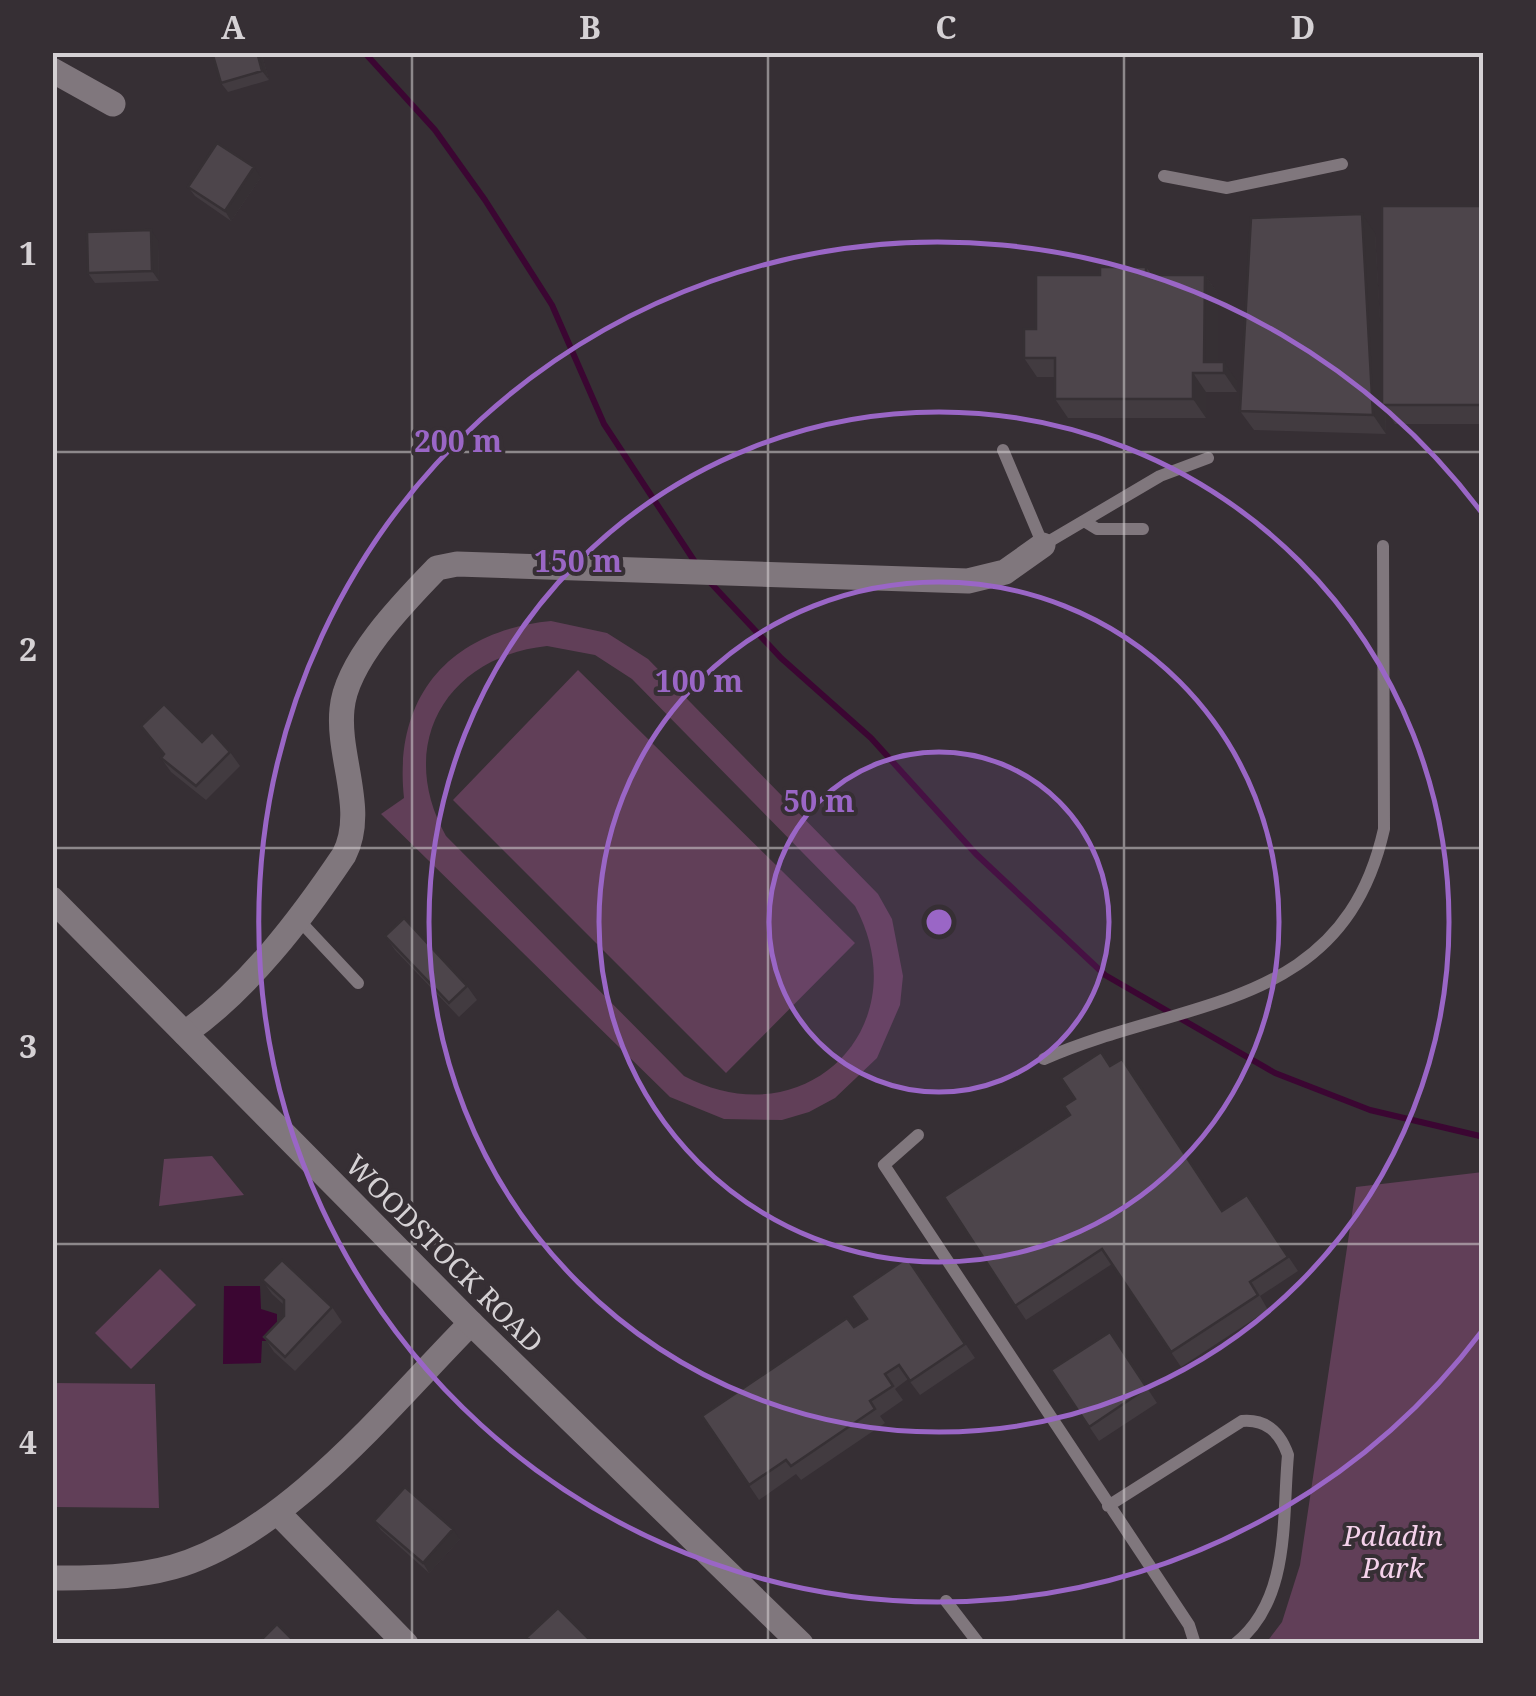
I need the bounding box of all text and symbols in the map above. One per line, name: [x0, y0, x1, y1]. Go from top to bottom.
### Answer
text: A: [221, 5, 246, 48]
text: B: [579, 5, 601, 48]
text: C: [935, 5, 957, 48]
text: D: [1291, 5, 1315, 48]
text: 1: [19, 231, 37, 274]
text: 200 m: [414, 420, 502, 461]
text: 150 m: [534, 540, 622, 581]
text: 2: [19, 627, 37, 670]
text: 100 m: [655, 660, 743, 701]
text: 50 m: [783, 780, 855, 821]
centre of rings: [921, 904, 957, 940]
text: 3: [19, 1024, 37, 1067]
street label: WOODSTOCK ROAD: [338, 1146, 552, 1360]
text: 4: [19, 1420, 37, 1463]
park label: Paladin Park: [1342, 1516, 1443, 1586]

